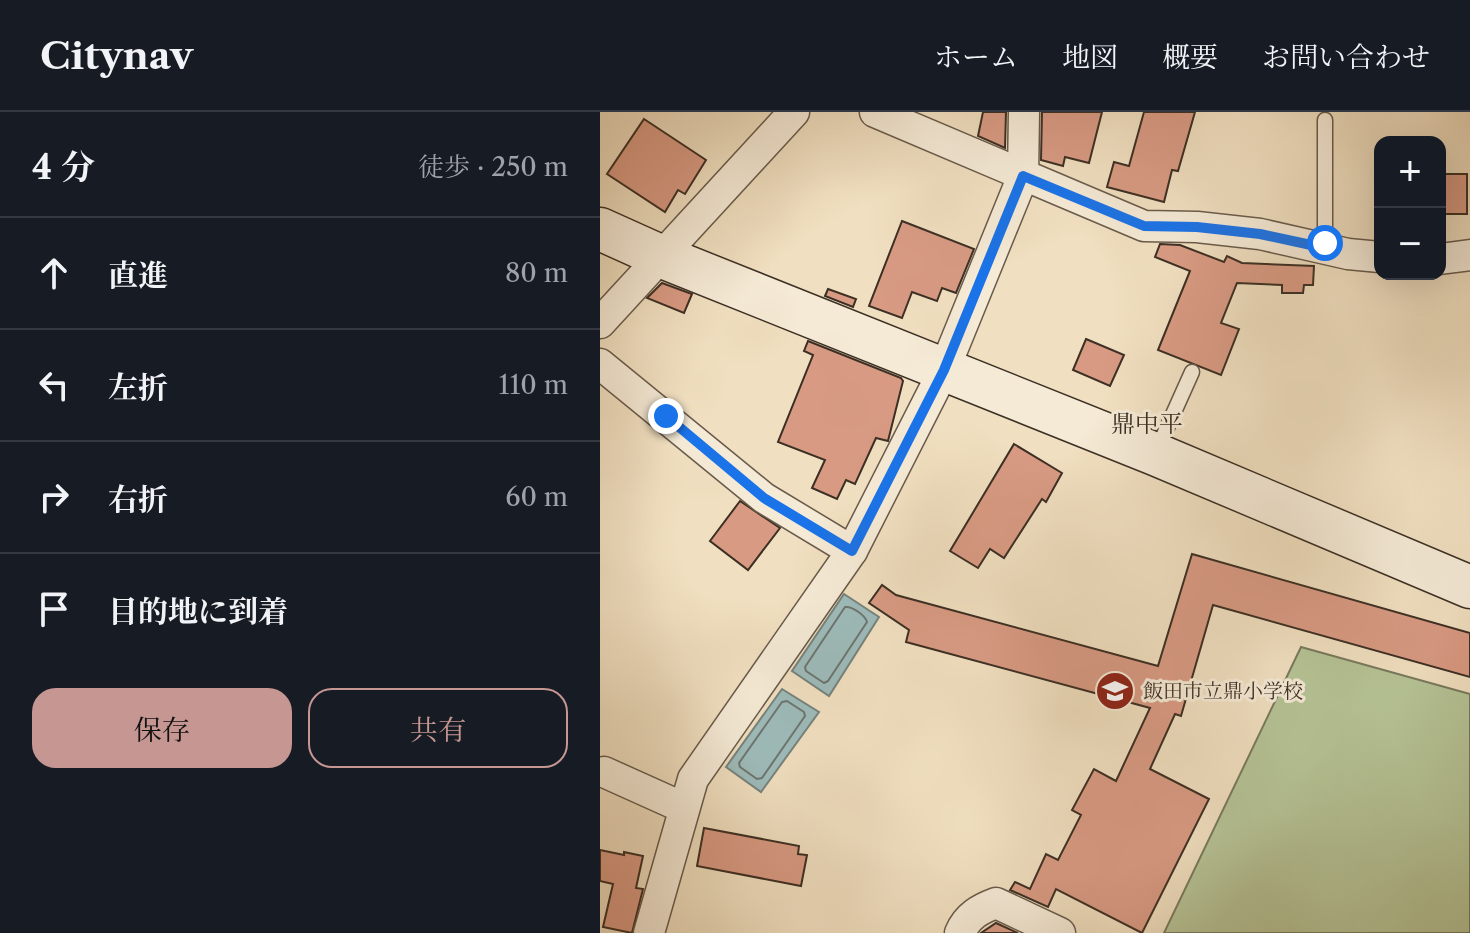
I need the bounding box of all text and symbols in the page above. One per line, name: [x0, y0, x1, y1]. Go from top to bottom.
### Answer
text: Citynav: [40, 32, 193, 79]
text: ホーム: [934, 40, 1018, 74]
text: 地図: [1062, 40, 1118, 74]
text: 概要: [1162, 40, 1218, 74]
text: お問い合わせ: [1262, 40, 1430, 74]
map controls: [1374, 136, 1446, 280]
button: +: [1374, 136, 1446, 208]
text: 4 分: [32, 146, 95, 188]
text: 徒歩 · 250 m: [418, 151, 568, 183]
button: −: [1374, 208, 1446, 280]
route start: [1307, 225, 1343, 261]
icon: ahead: [32, 251, 76, 295]
text: 直進: [108, 257, 168, 294]
text: 80 m: [505, 257, 568, 289]
icon: left: [32, 363, 76, 407]
text: 左折: [108, 369, 168, 406]
text: 110 m: [499, 369, 568, 401]
route end: [648, 398, 684, 434]
district label: 鼎中平: [1111, 409, 1183, 438]
icon: right: [32, 475, 76, 519]
text: 右折: [108, 481, 168, 518]
text: 60 m: [505, 481, 568, 513]
icon: arrive: [32, 587, 76, 631]
text: 目的地に到着: [108, 593, 288, 630]
school or university icon: 飯田市立鼎小学校: [1094, 670, 1136, 712]
place label: 飯田市立鼎小学校: [1143, 679, 1303, 703]
button: 保存: [32, 688, 292, 768]
button: 共有: [308, 688, 568, 768]

